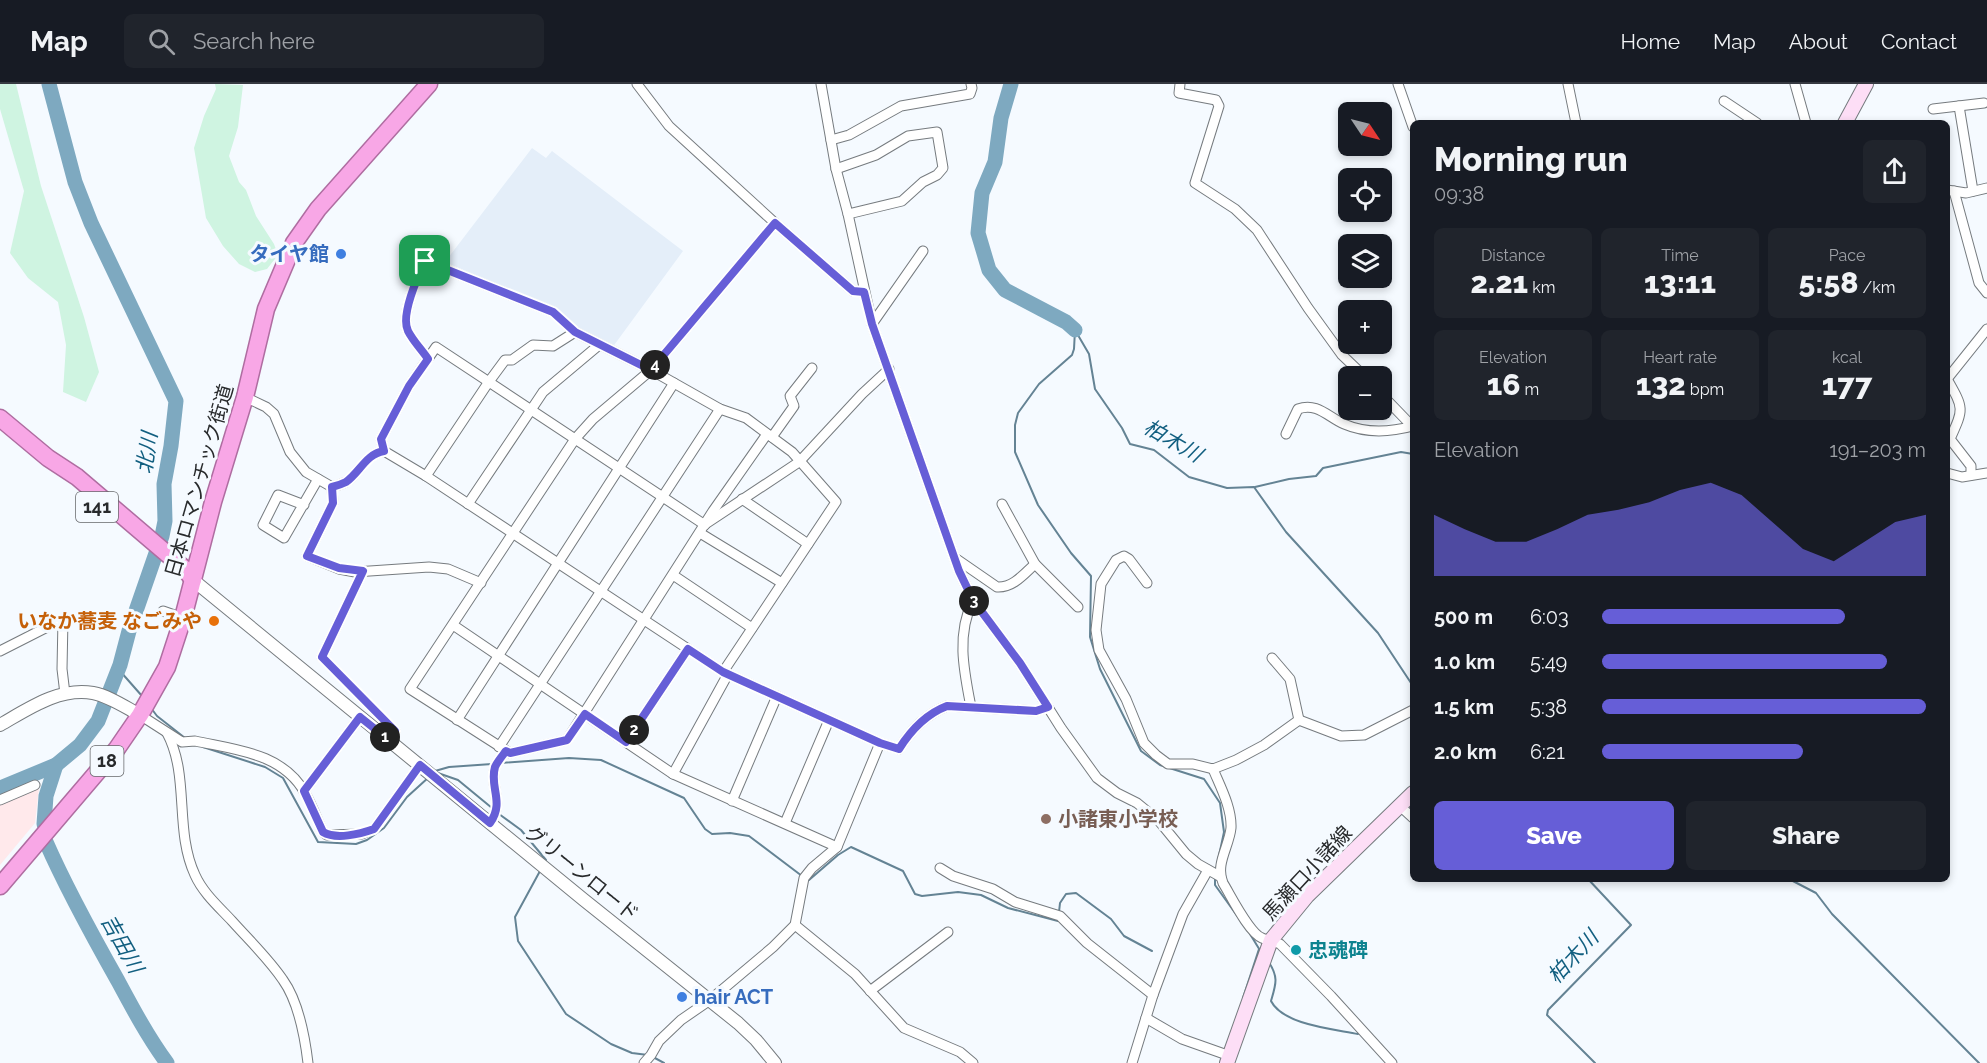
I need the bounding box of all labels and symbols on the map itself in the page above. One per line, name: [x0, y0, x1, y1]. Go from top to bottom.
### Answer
north arrow: [1338, 102, 1392, 156]
pin: [399, 235, 450, 286]
place label: タイヤ館: [250, 242, 329, 266]
marker: タイヤ館: [334, 247, 348, 261]
pin: 4: [640, 350, 670, 380]
street label: 日本ロマンチック街道: [160, 382, 238, 580]
water label: 柏木川: [1140, 414, 1209, 468]
water label: 北川: [131, 428, 162, 475]
road number: 141: [76, 492, 118, 522]
pin: 3: [959, 586, 989, 616]
place label: いなか蕎麦 なごみや: [17, 609, 202, 633]
marker: いなか蕎麦 なごみや: [207, 614, 221, 628]
pin: 2: [619, 715, 649, 745]
pin: 1: [370, 722, 400, 752]
road number: 18: [90, 746, 124, 776]
place label: 小諸東小学校: [1058, 807, 1178, 831]
marker: 小諸東小学校: [1039, 812, 1053, 826]
street label: グリーンロード: [520, 820, 644, 926]
street label: 馬瀬口小諸線: [1257, 821, 1357, 925]
water label: 吉田川: [96, 910, 150, 979]
water label: 柏木川: [1542, 924, 1605, 988]
place label: 忠魂碑: [1308, 938, 1368, 962]
marker: 忠魂碑: [1289, 943, 1303, 957]
place label: hair ACT: [694, 985, 774, 1009]
marker: hair ACT: [675, 990, 689, 1004]

